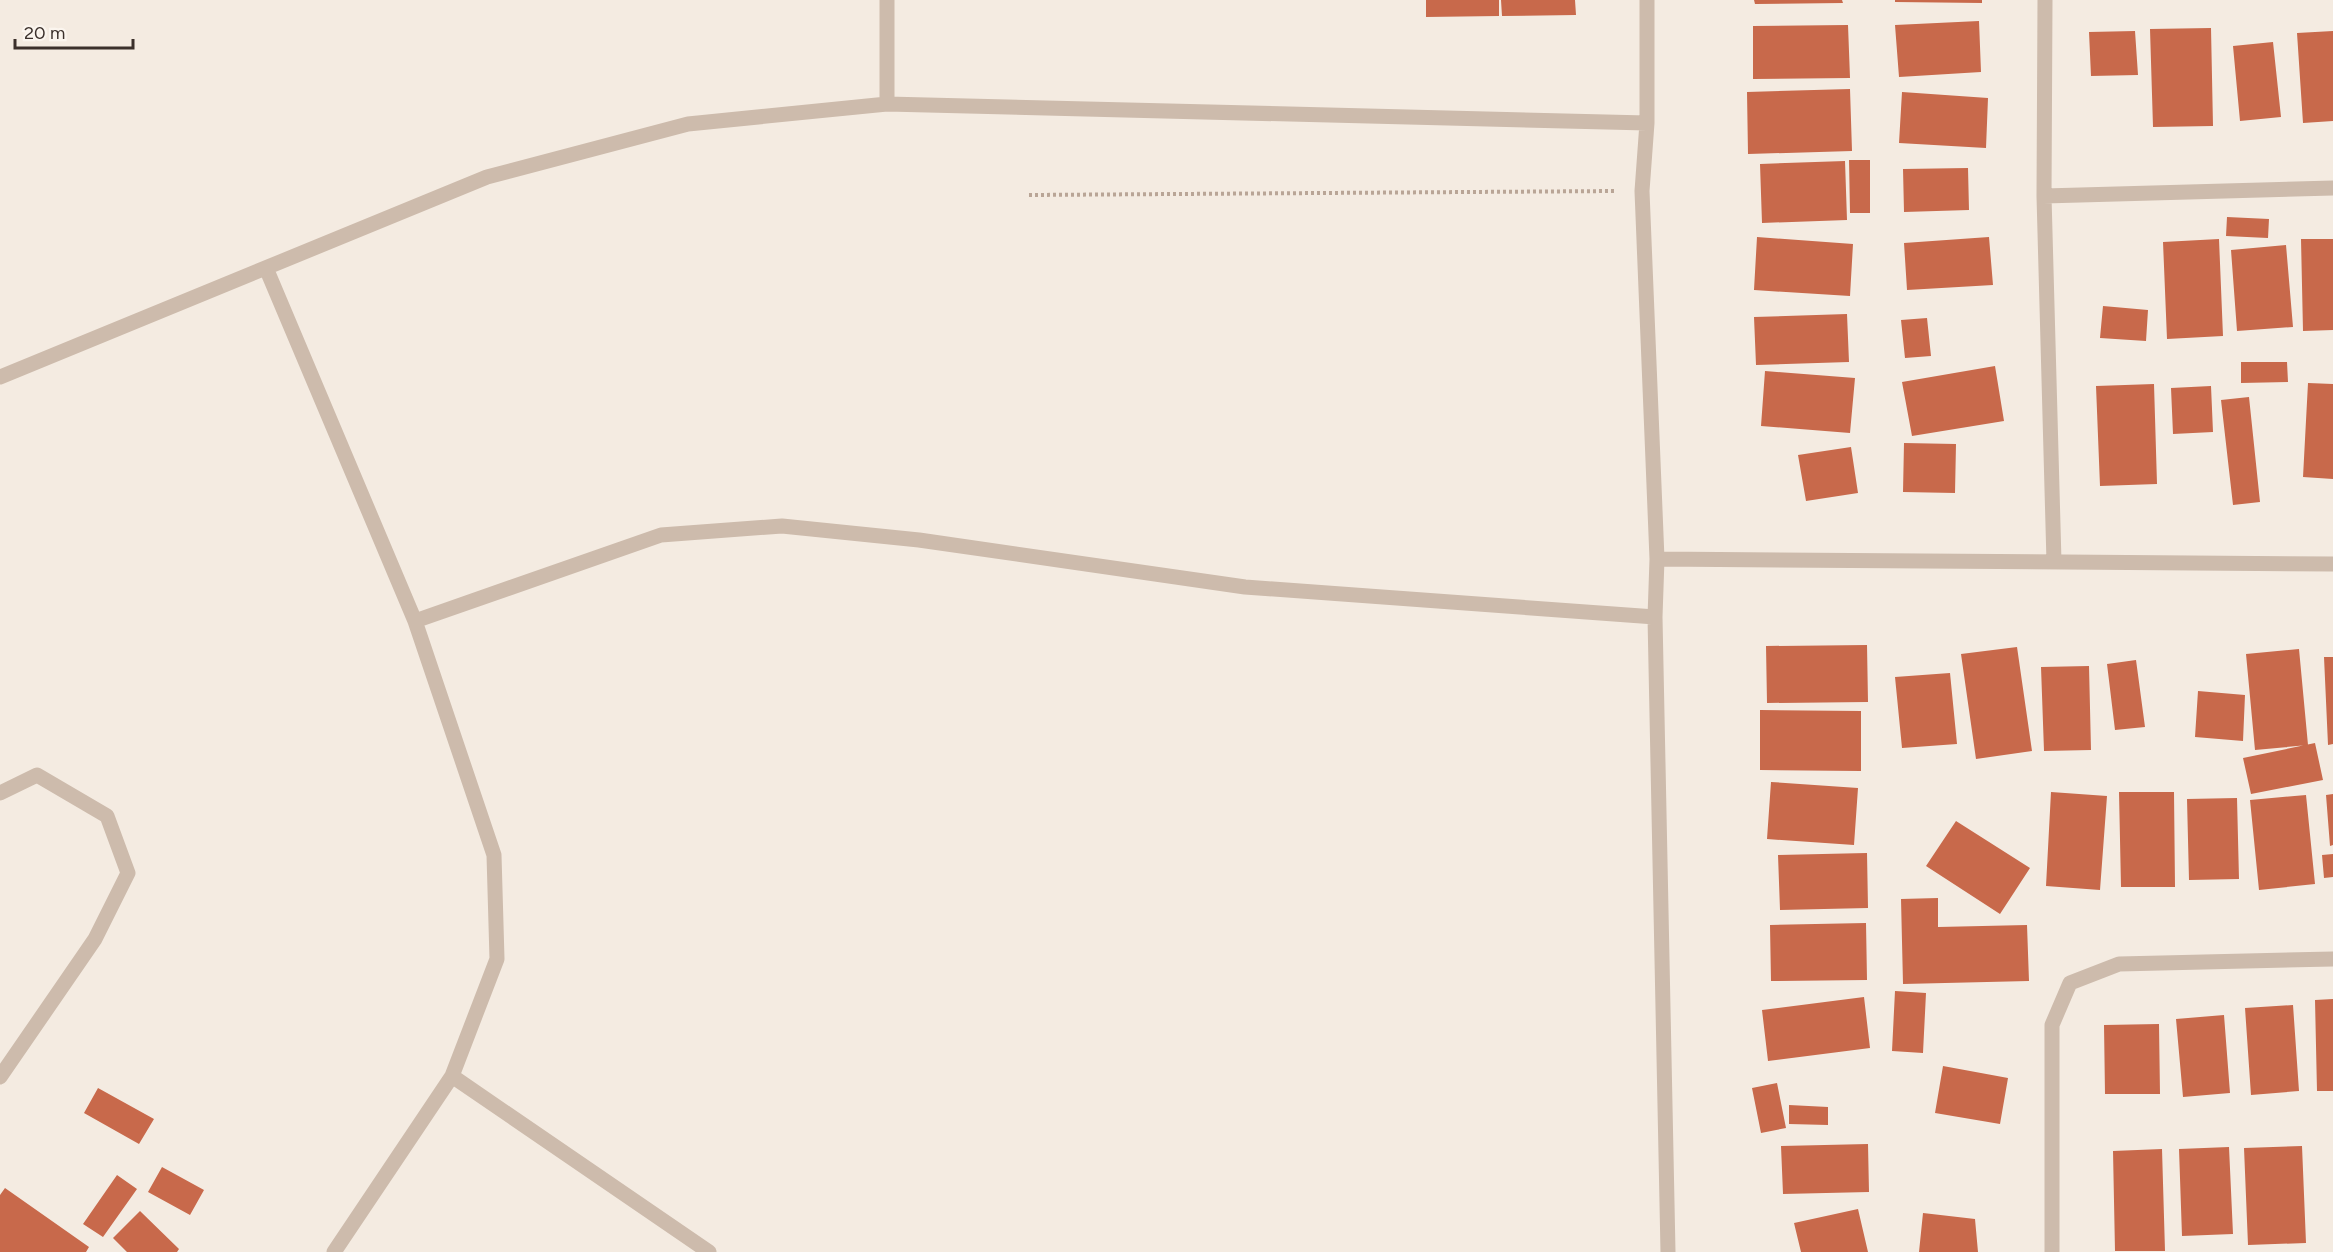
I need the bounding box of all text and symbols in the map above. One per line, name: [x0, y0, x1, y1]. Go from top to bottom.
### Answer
scale bar: [15, 12, 134, 50]
text: 20 m: [24, 22, 65, 44]

